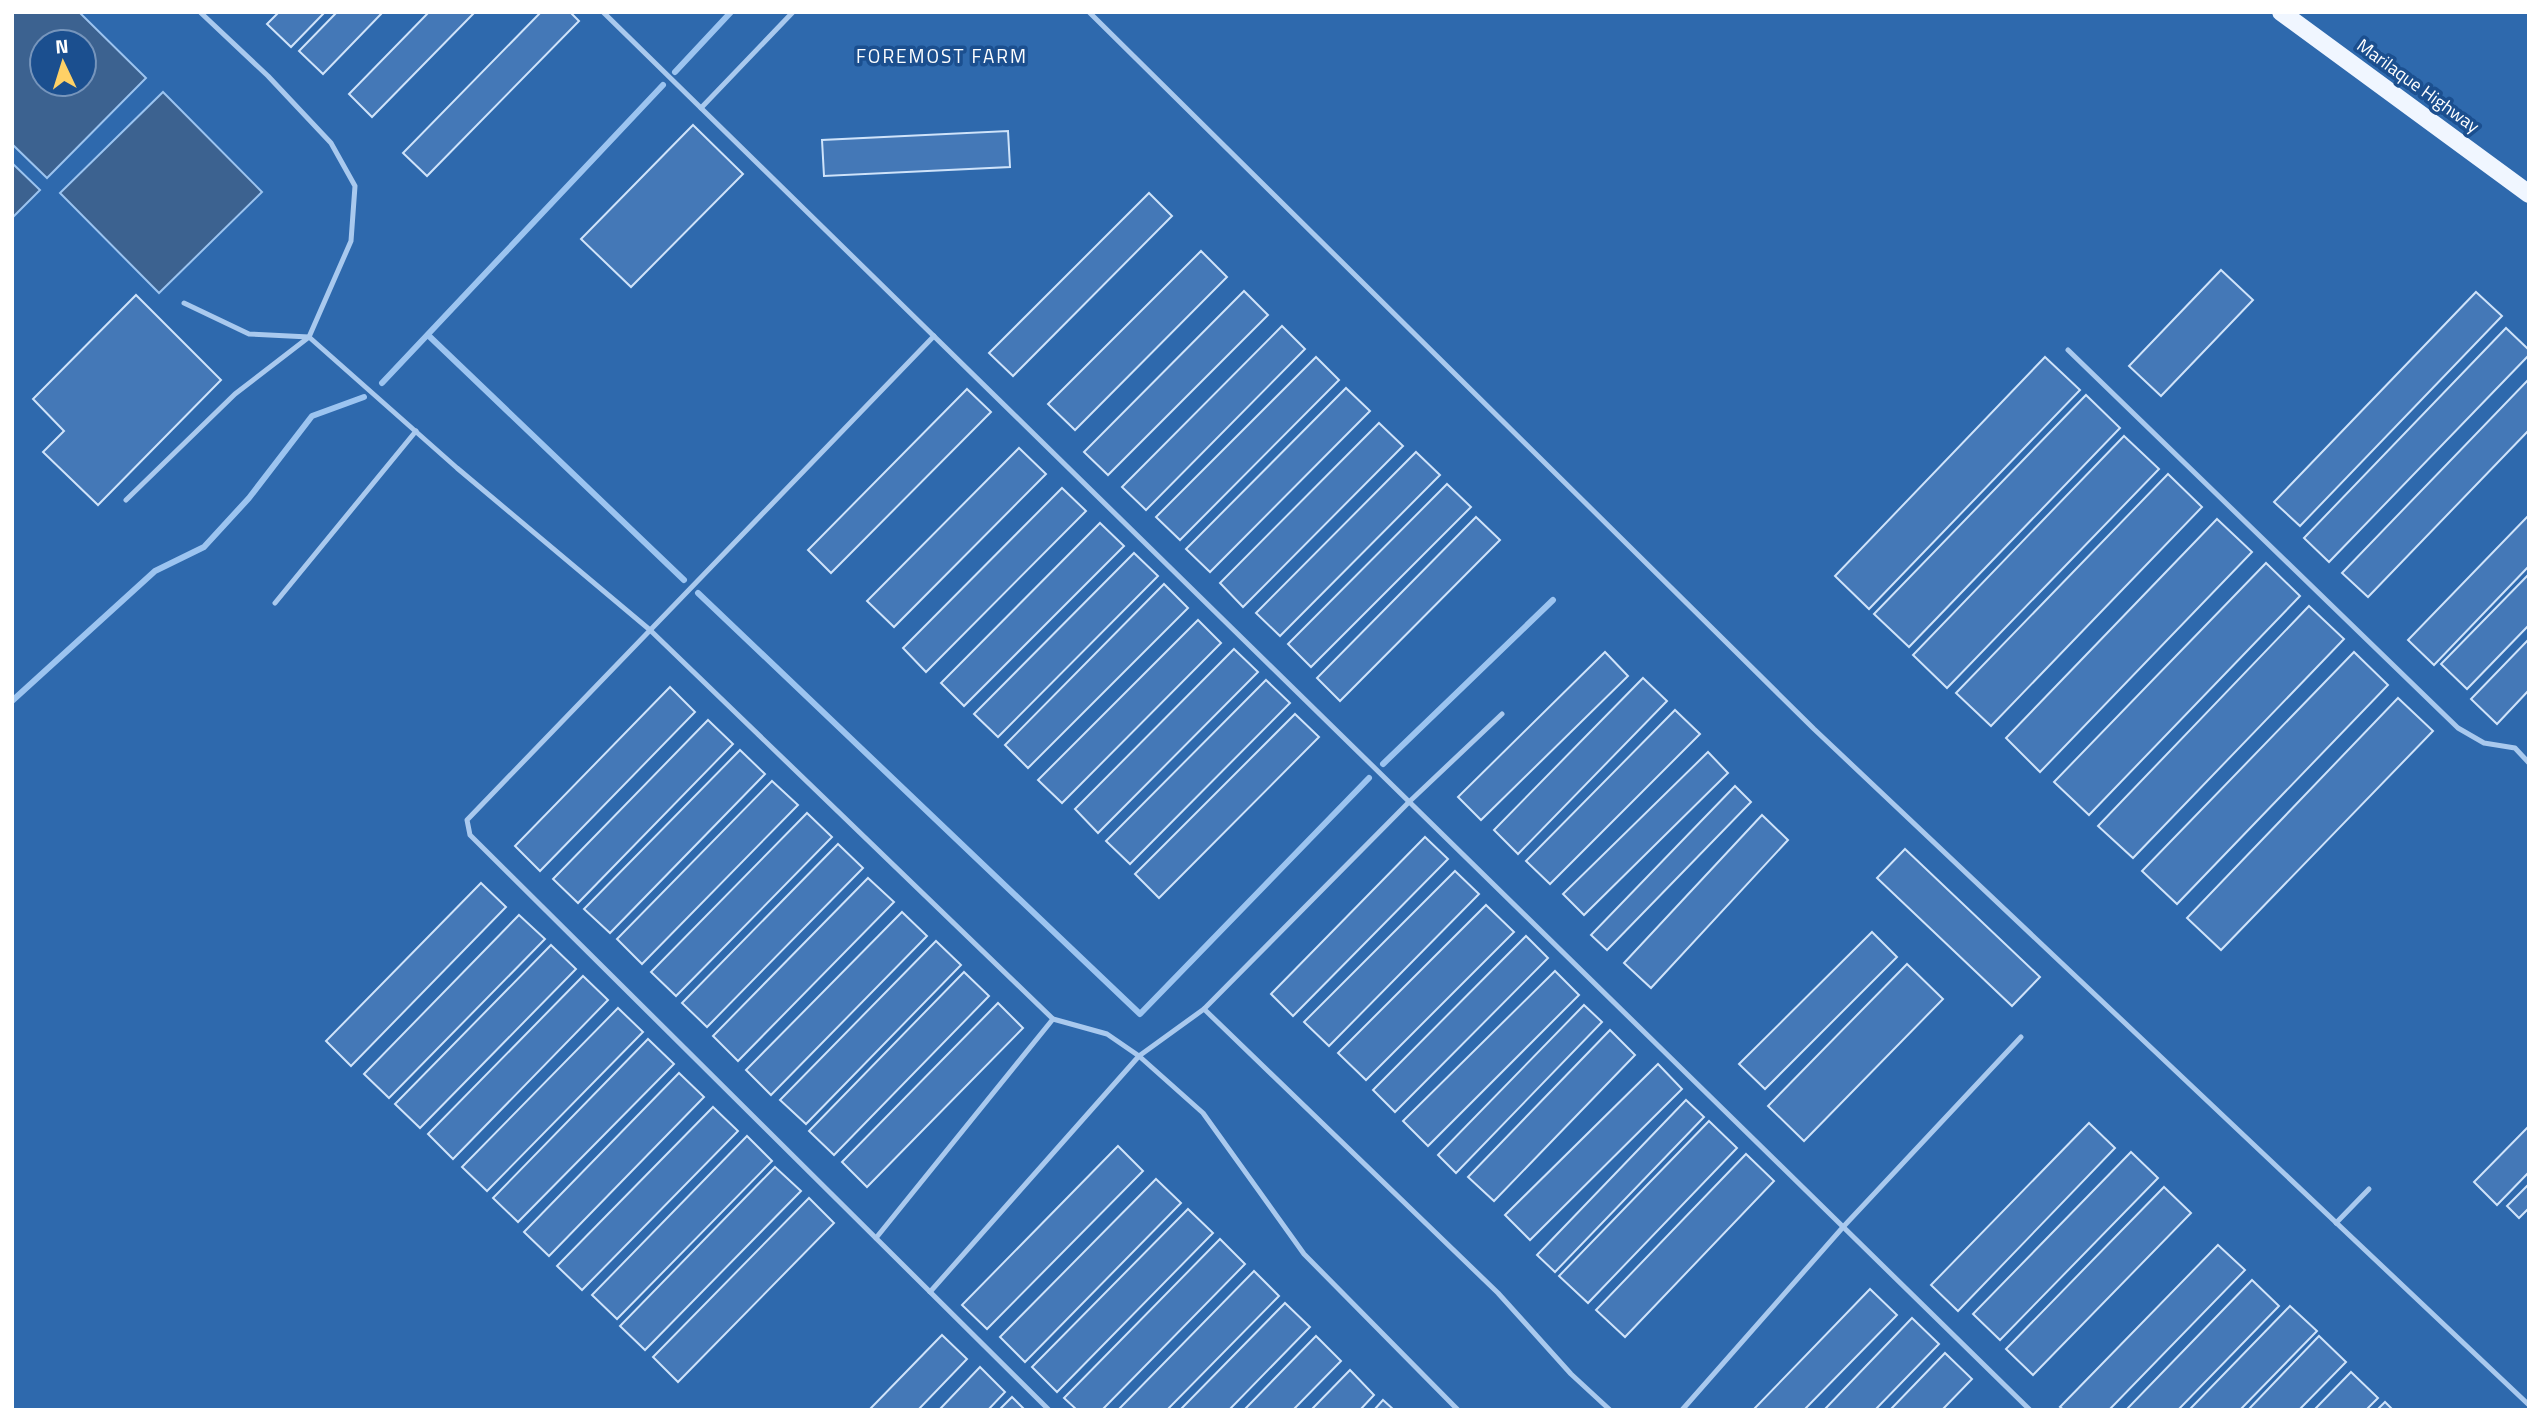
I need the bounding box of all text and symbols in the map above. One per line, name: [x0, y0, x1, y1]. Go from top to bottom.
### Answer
north arrow: [28, 28, 98, 98]
text: N: [54, 31, 69, 60]
street label: Marilaque Highway: [2351, 32, 2485, 140]
district label: FOREMOST FARM: [856, 41, 1028, 70]

